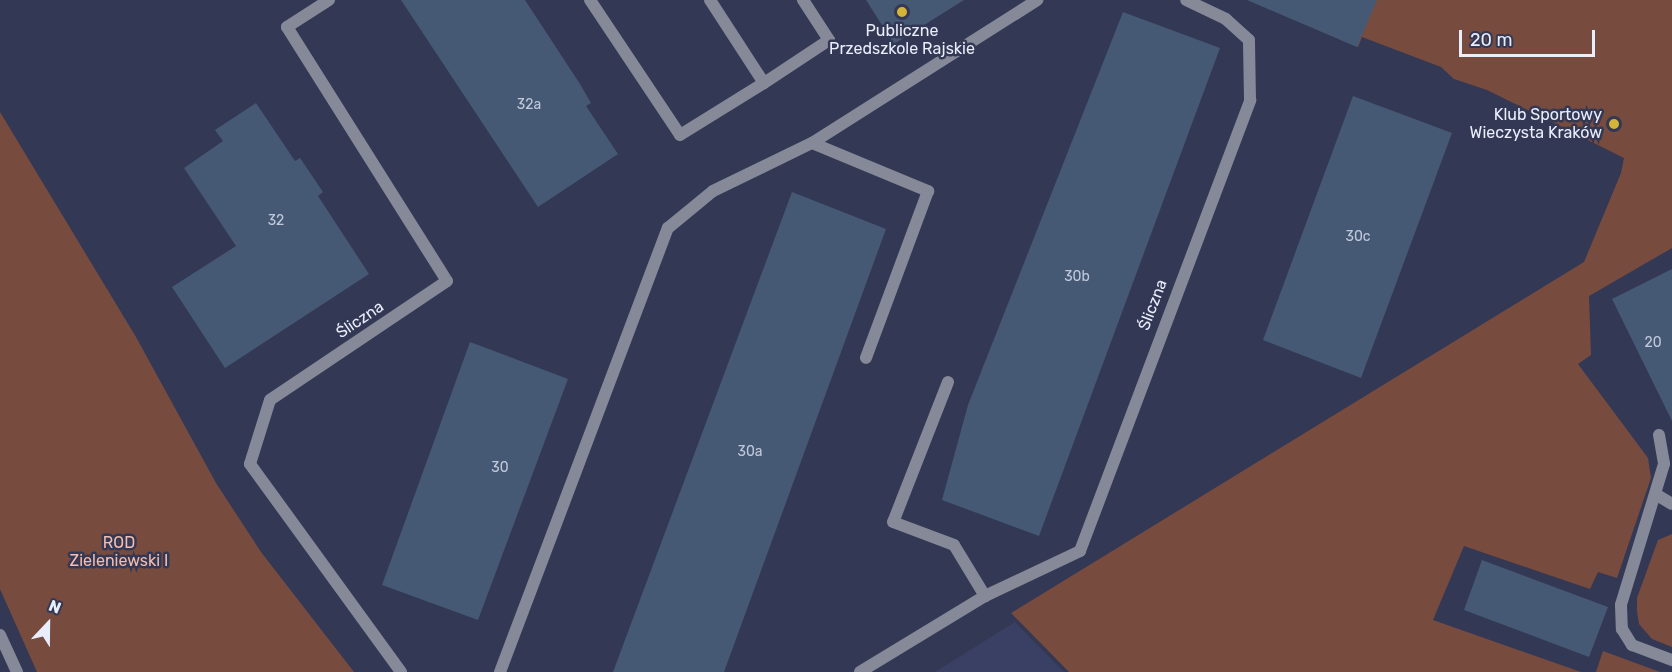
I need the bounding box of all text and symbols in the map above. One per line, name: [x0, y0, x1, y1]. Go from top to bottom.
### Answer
marker: Publiczne Przedszkole Rajskie: [895, 5, 909, 19]
scale bar: [1462, 18, 1598, 56]
place label: Publiczne Przedszkole Rajskie: [829, 21, 975, 59]
text: 20 m: [1470, 29, 1512, 51]
house number: 32a: [517, 97, 541, 113]
place label: Klub Sportowy Wieczysta Kraków: [1470, 105, 1602, 143]
marker: Klub Sportowy Wieczysta Kraków: [1607, 117, 1621, 131]
house number: 32: [268, 213, 284, 229]
house number: 30c: [1345, 229, 1371, 245]
house number: 30b: [1064, 269, 1090, 285]
street label: Śliczna: [1135, 277, 1171, 333]
street label: Śliczna: [333, 297, 387, 343]
house number: 20: [1644, 335, 1662, 351]
house number: 30a: [737, 444, 763, 460]
house number: 30: [491, 460, 509, 476]
park label: ROD Zieleniewski I: [70, 533, 168, 571]
north arrow: [18, 594, 78, 654]
text: N: [46, 596, 64, 618]

